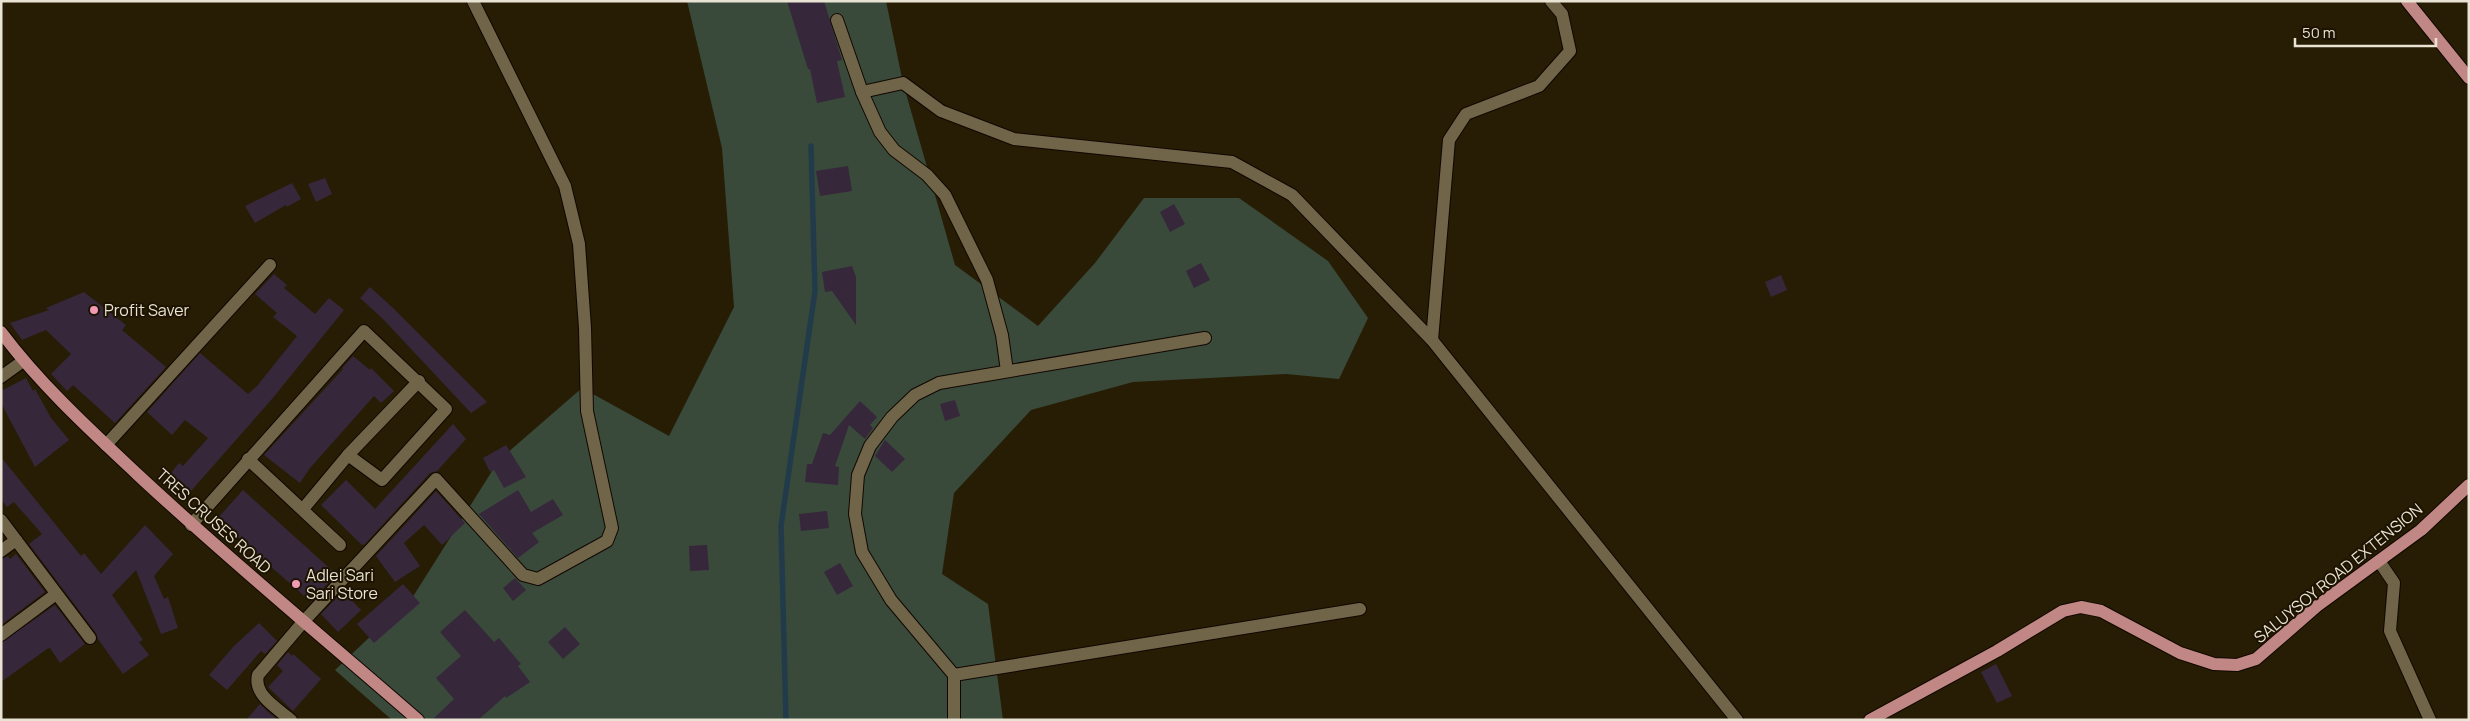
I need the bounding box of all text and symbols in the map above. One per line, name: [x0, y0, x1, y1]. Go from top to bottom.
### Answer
scale bar: [2295, 15, 2436, 47]
text: 50 m: [2302, 22, 2336, 43]
place label: Profit Saver: [104, 299, 190, 321]
marker: Profit Saver: [88, 304, 100, 316]
street label: TRES CRUSES ROAD: [152, 463, 276, 579]
street label: SALUYSOY ROAD EXTENSION: [2249, 498, 2427, 648]
place label: Adlei Sari Sari Store: [306, 564, 378, 604]
marker: Adlei Sari Sari Store: [290, 578, 302, 590]

